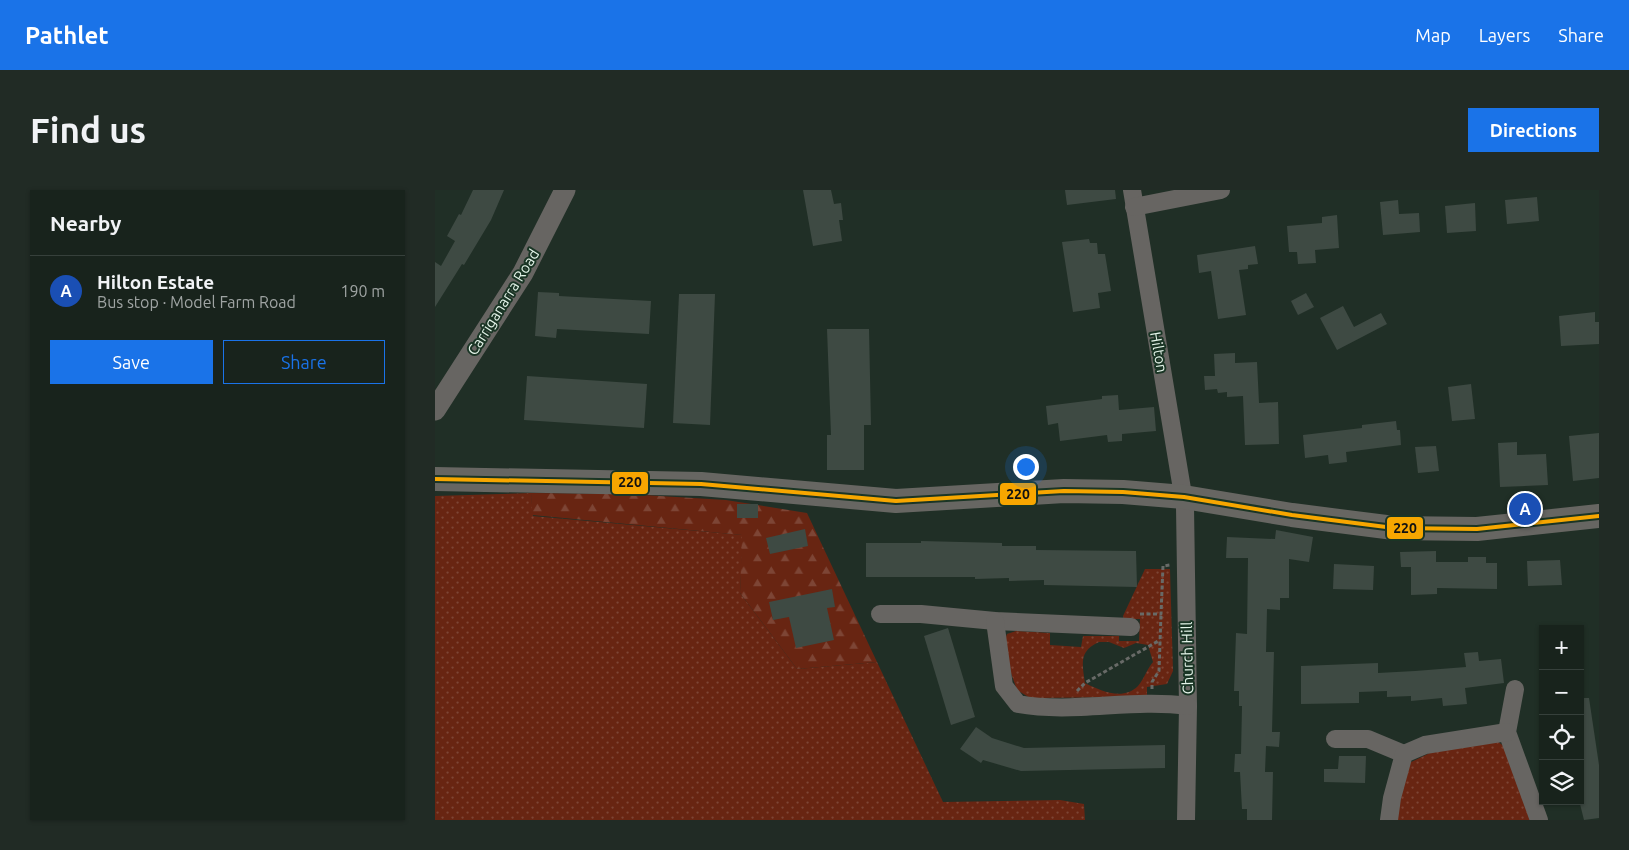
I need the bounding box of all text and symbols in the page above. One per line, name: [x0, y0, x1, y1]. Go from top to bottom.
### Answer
text: Pathlet: [25, 22, 109, 49]
text: Map: [1415, 25, 1451, 45]
text: Layers: [1479, 25, 1530, 45]
text: Share: [1558, 25, 1604, 45]
button: Directions: [1468, 108, 1599, 152]
text: Find us: [30, 110, 146, 150]
text: Nearby: [50, 211, 121, 235]
street label: Carriganarra Road: [464, 246, 542, 358]
text: Hilton Estate: [97, 271, 214, 293]
text: A: [60, 282, 72, 300]
text: 190 m: [340, 282, 385, 300]
text: Bus stop · Model Farm Road: [97, 293, 296, 311]
street label: Hilton: [1147, 330, 1171, 374]
button: Save: [50, 340, 213, 384]
button: Share: [223, 340, 385, 384]
your location: [1013, 454, 1039, 480]
line badge: 220: [611, 471, 649, 495]
text: 220: [618, 474, 642, 490]
line badge: 220: [999, 482, 1037, 506]
text: 220: [1006, 486, 1030, 502]
pin: A: [1509, 490, 1541, 528]
line badge: 220: [1386, 516, 1424, 540]
text: 220: [1393, 520, 1417, 536]
street label: Church Hill: [1178, 621, 1196, 695]
map controls: [1539, 625, 1584, 805]
button: +: [1539, 625, 1584, 670]
button: −: [1539, 670, 1584, 715]
button: locate: [1539, 715, 1584, 760]
button: layers: [1539, 760, 1584, 805]

